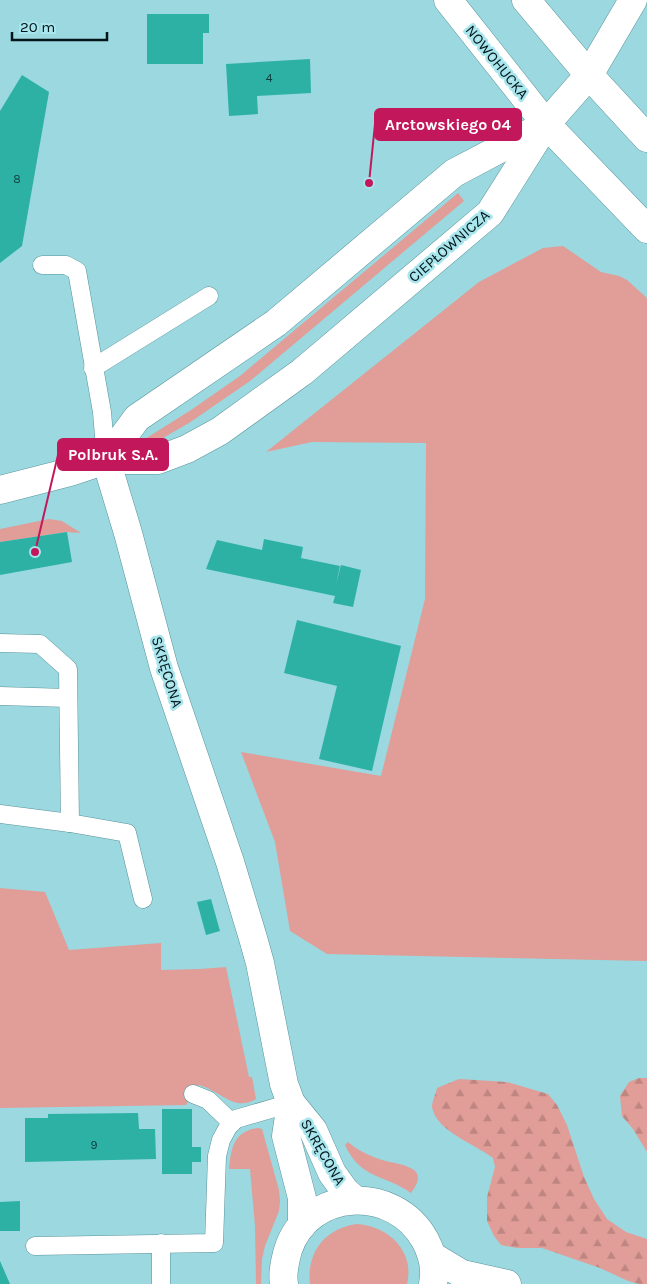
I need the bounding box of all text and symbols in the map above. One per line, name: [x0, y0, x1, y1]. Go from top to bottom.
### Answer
scale bar: [12, 10, 108, 42]
text: 20 m: [20, 18, 55, 36]
street label: NOWOHUCKA: [462, 21, 532, 103]
house number: 4: [266, 71, 273, 85]
callout: Arctowskiego 04: [375, 109, 521, 140]
text: Arctowskiego 04: [385, 115, 511, 134]
house number: 8: [13, 172, 21, 186]
street label: CIEPŁOWNICZA: [405, 206, 493, 286]
callout: Polbruk S.A.: [58, 439, 168, 470]
text: Polbruk S.A.: [68, 445, 159, 464]
street label: SKRĘCONA: [148, 634, 186, 710]
street label: SKRĘCONA: [297, 1116, 349, 1189]
house number: 9: [91, 1138, 98, 1152]

